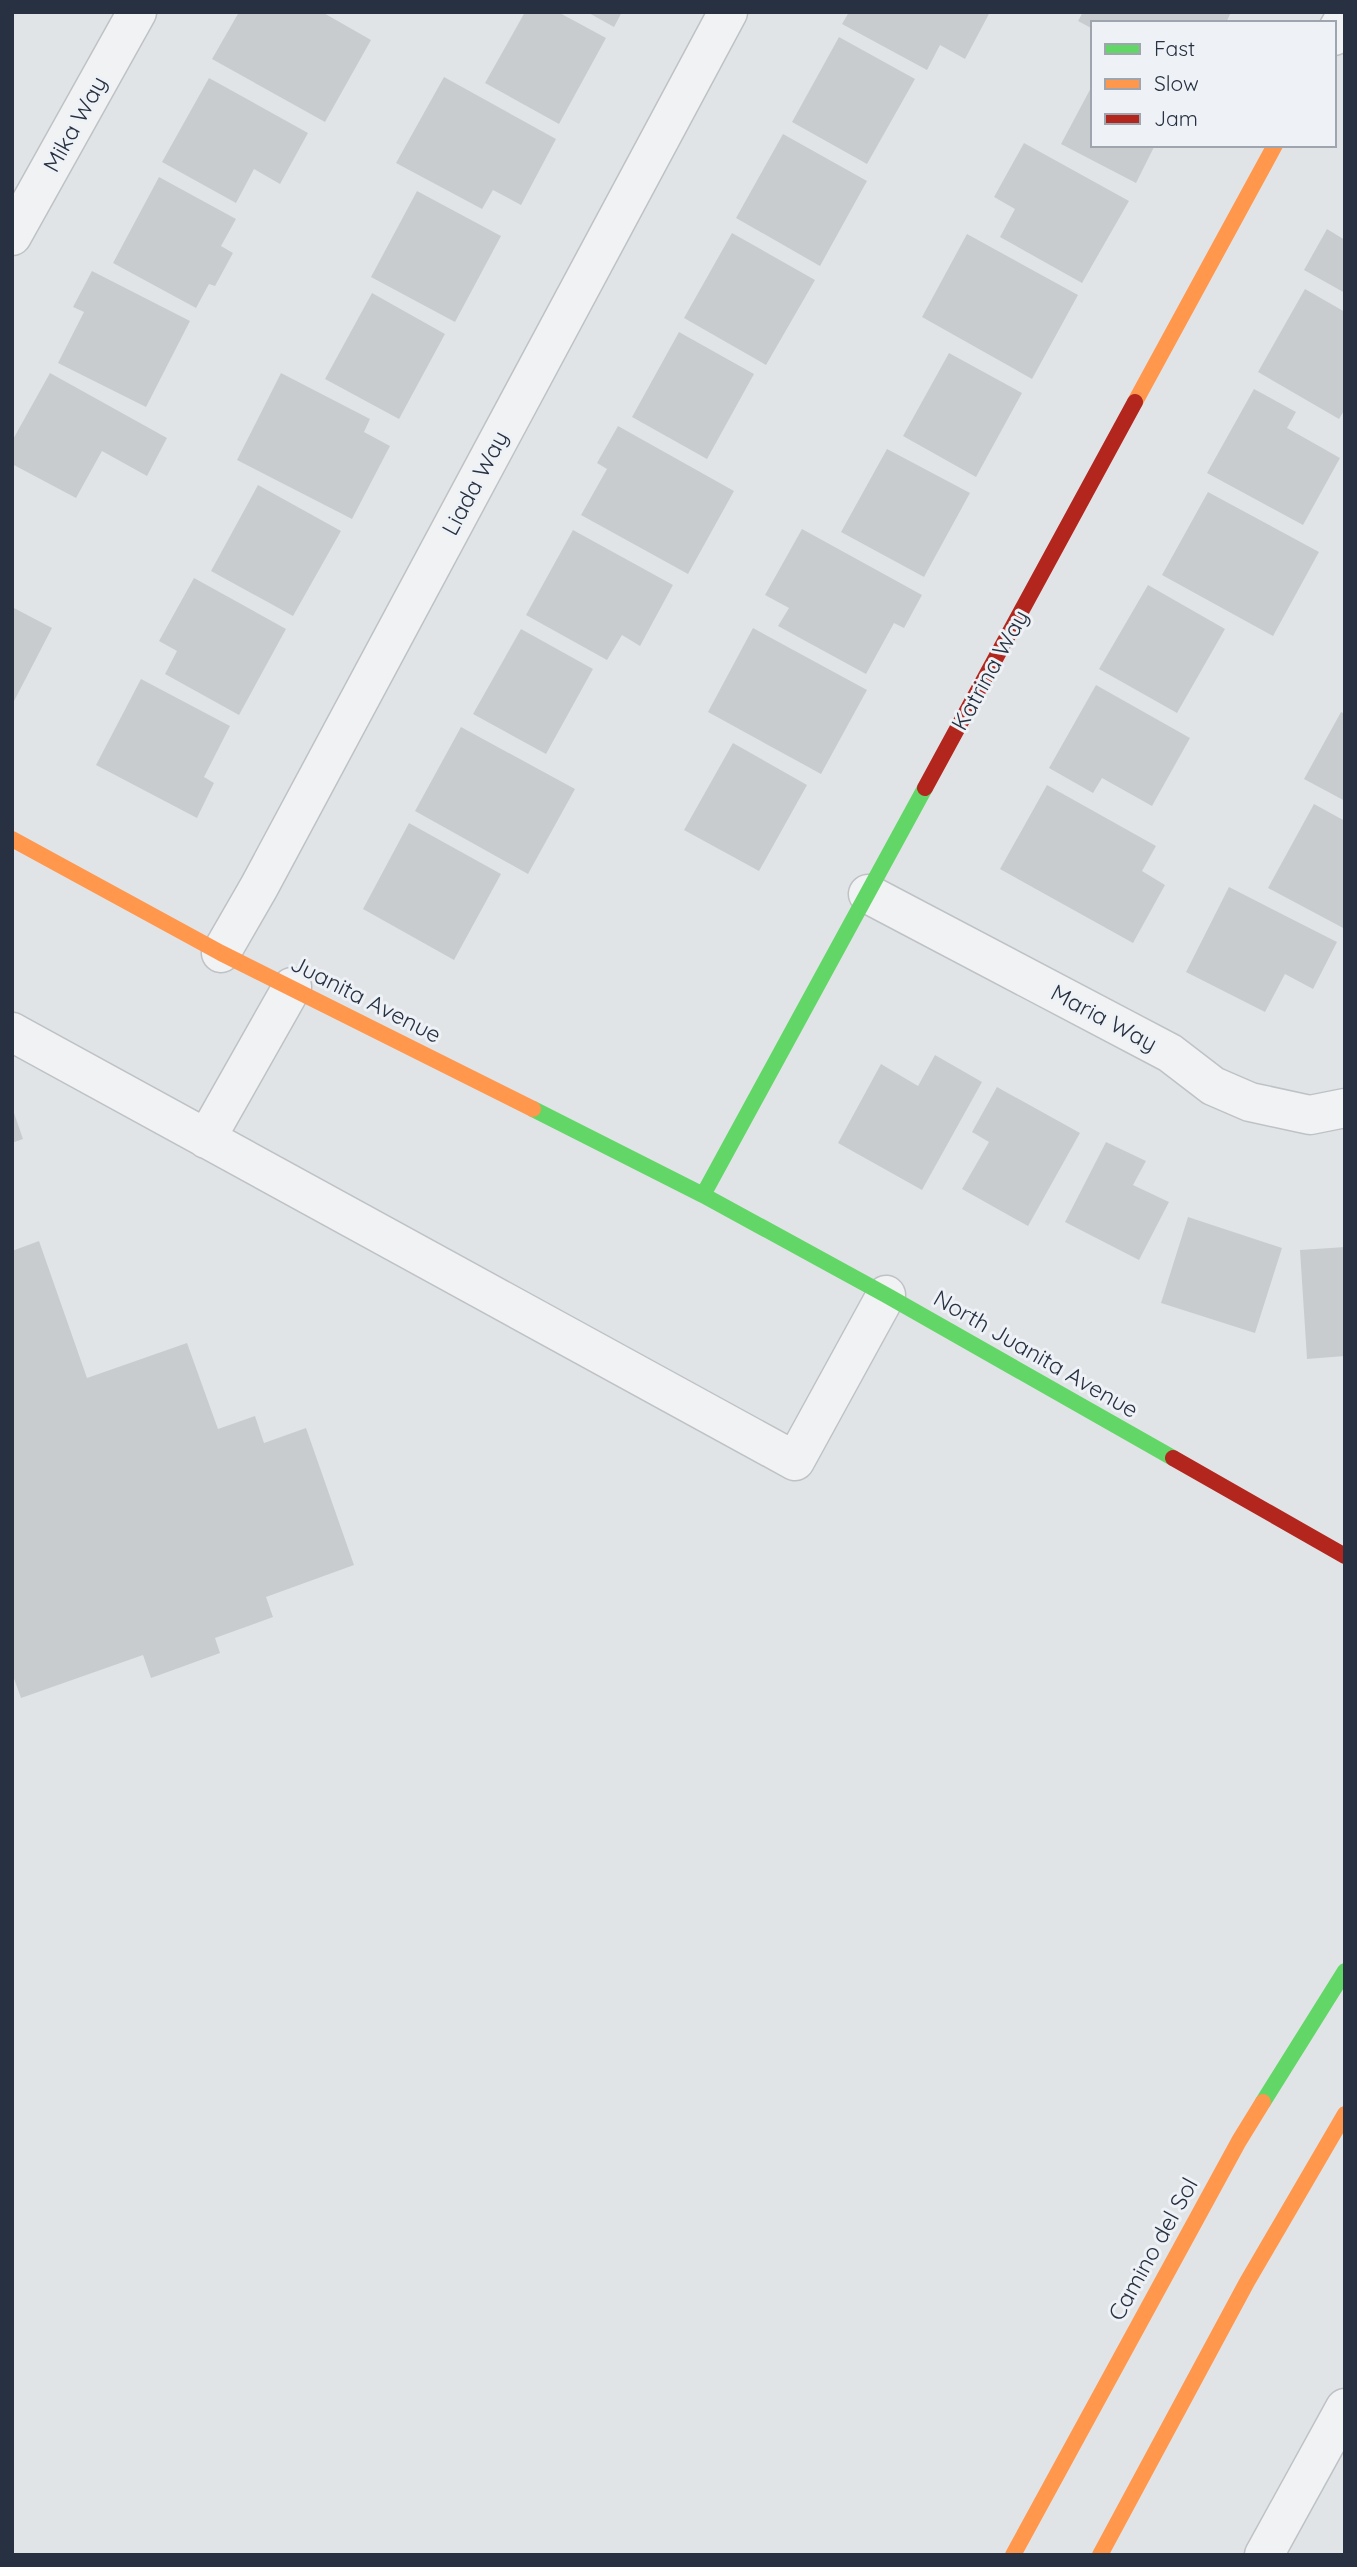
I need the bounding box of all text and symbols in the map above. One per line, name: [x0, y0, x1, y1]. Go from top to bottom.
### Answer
legend: [1091, 21, 1336, 147]
text: Fast: [1154, 35, 1195, 61]
text: Slow: [1154, 70, 1199, 96]
street label: Mika Way: [36, 71, 113, 177]
text: Jam: [1154, 105, 1198, 131]
street label: Liada Way: [435, 426, 514, 540]
street label: Katrina Way: [945, 604, 1035, 735]
street label: Juanita Avenue: [286, 948, 446, 1049]
street label: Maria Way: [1046, 978, 1162, 1058]
street label: North Juanita Avenue: [929, 1283, 1144, 1424]
street label: Camino del Sol: [1101, 2172, 1204, 2325]

